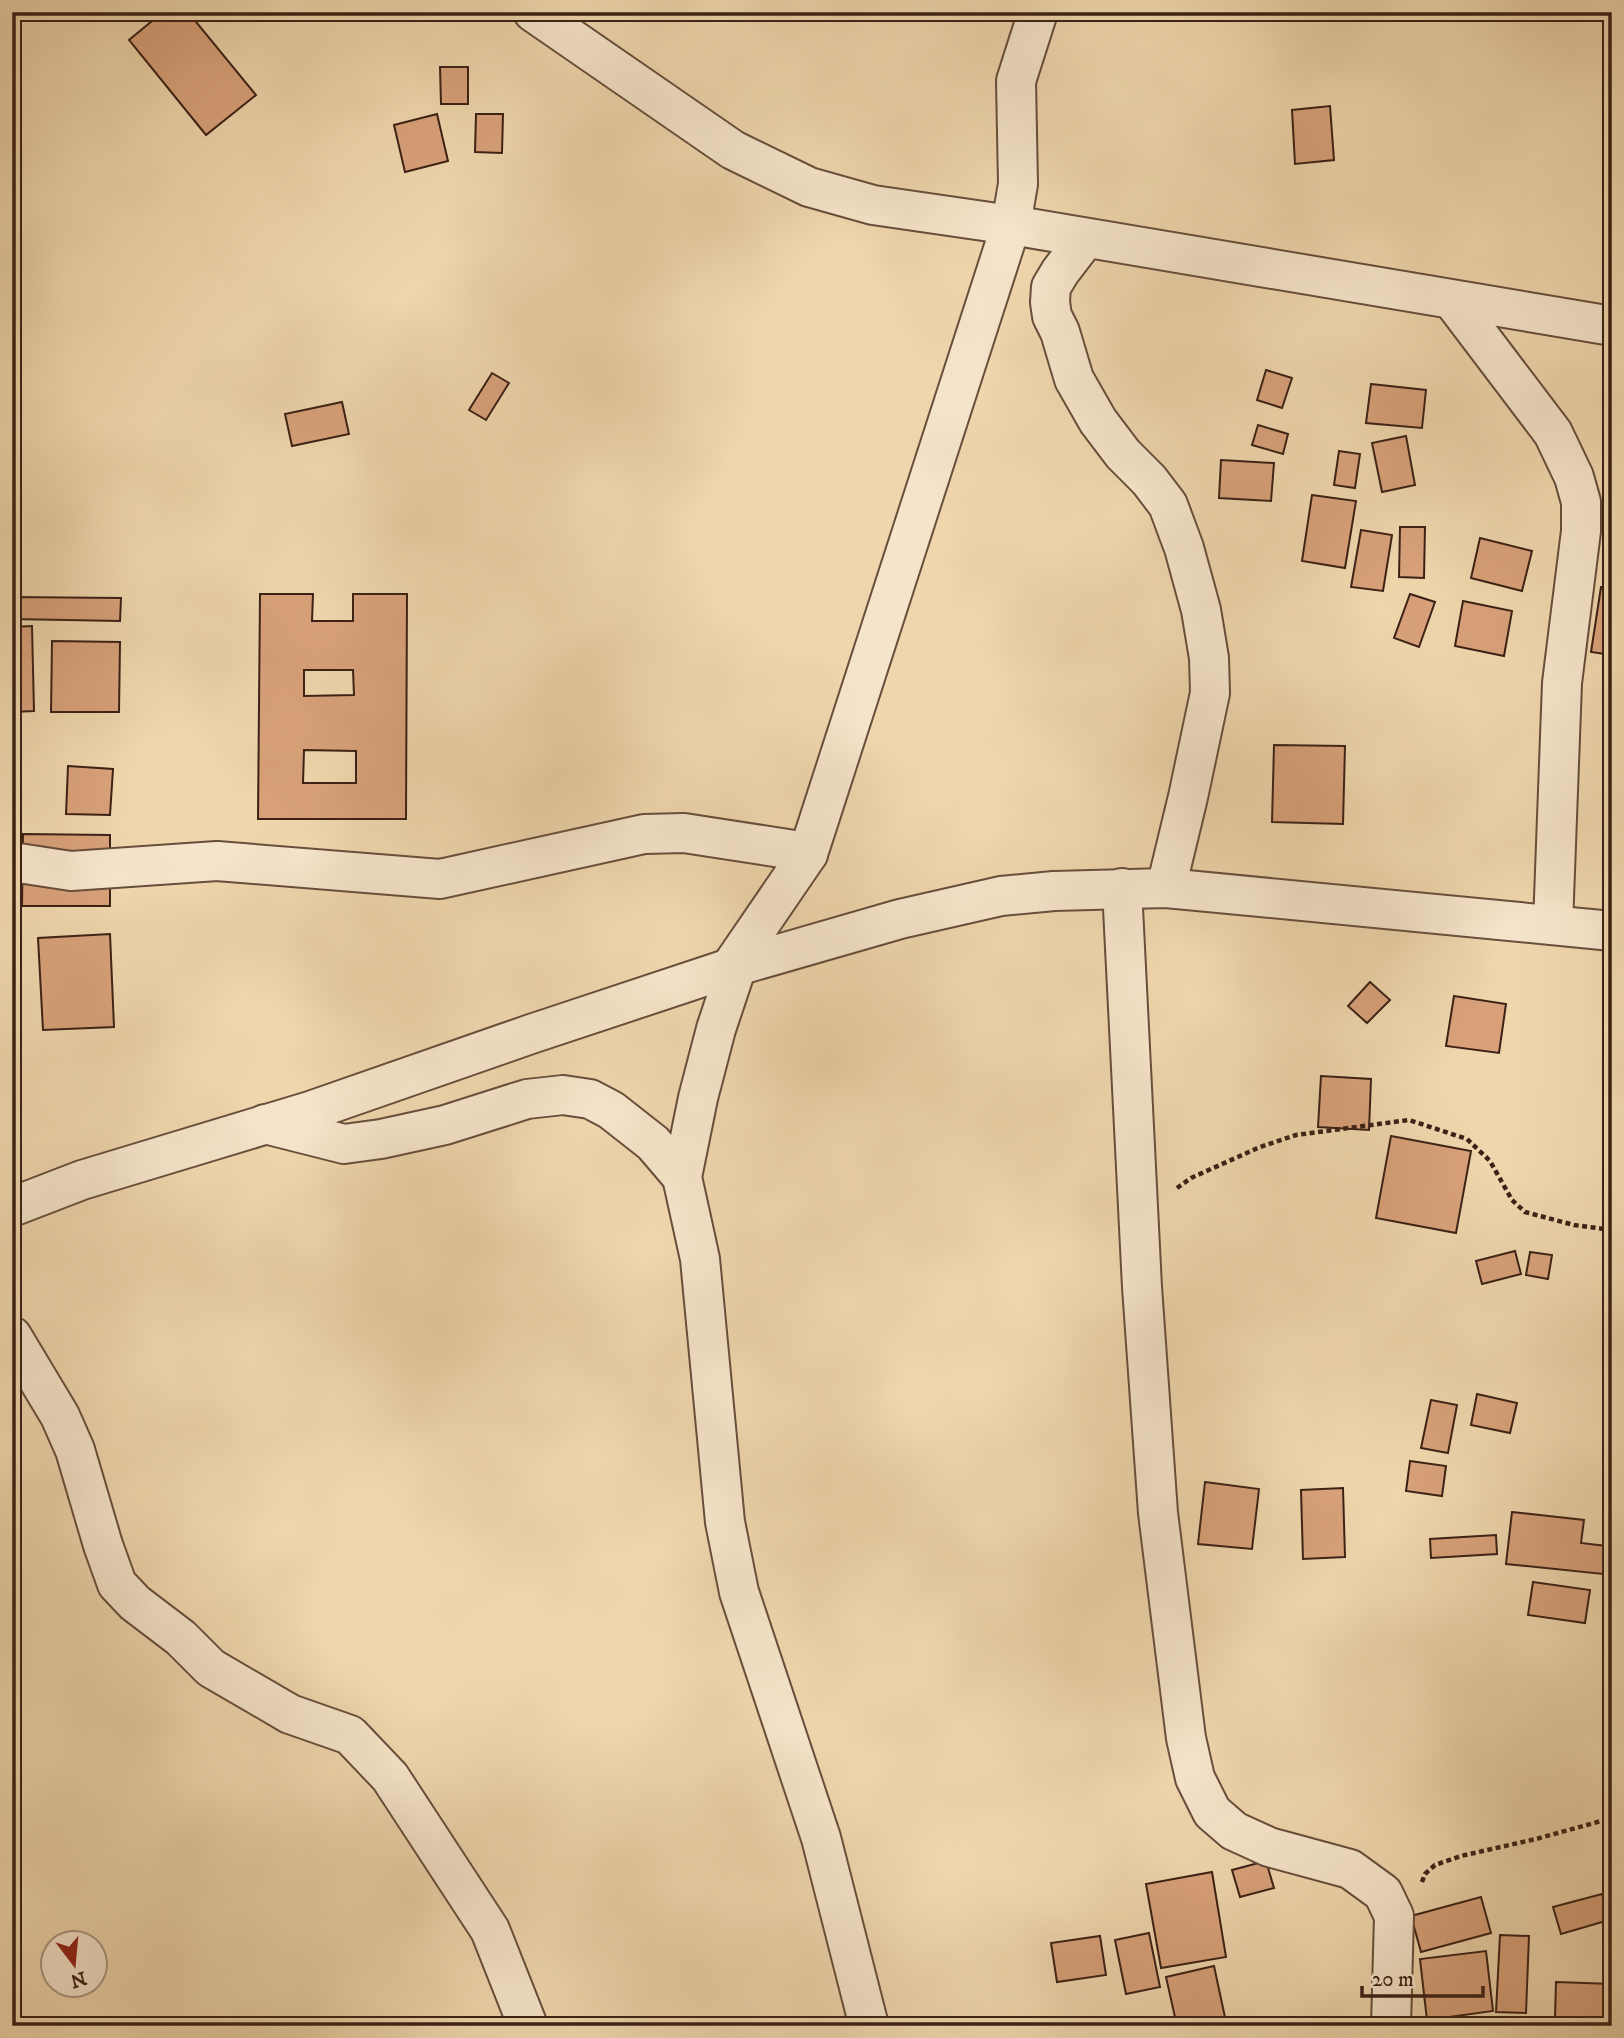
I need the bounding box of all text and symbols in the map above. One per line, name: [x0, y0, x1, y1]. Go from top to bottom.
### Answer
north arrow: [38, 1930, 108, 2000]
scale bar: [1362, 1954, 1482, 1998]
text: N: [67, 1966, 89, 1992]
text: 20 m: [1372, 1967, 1414, 1993]

